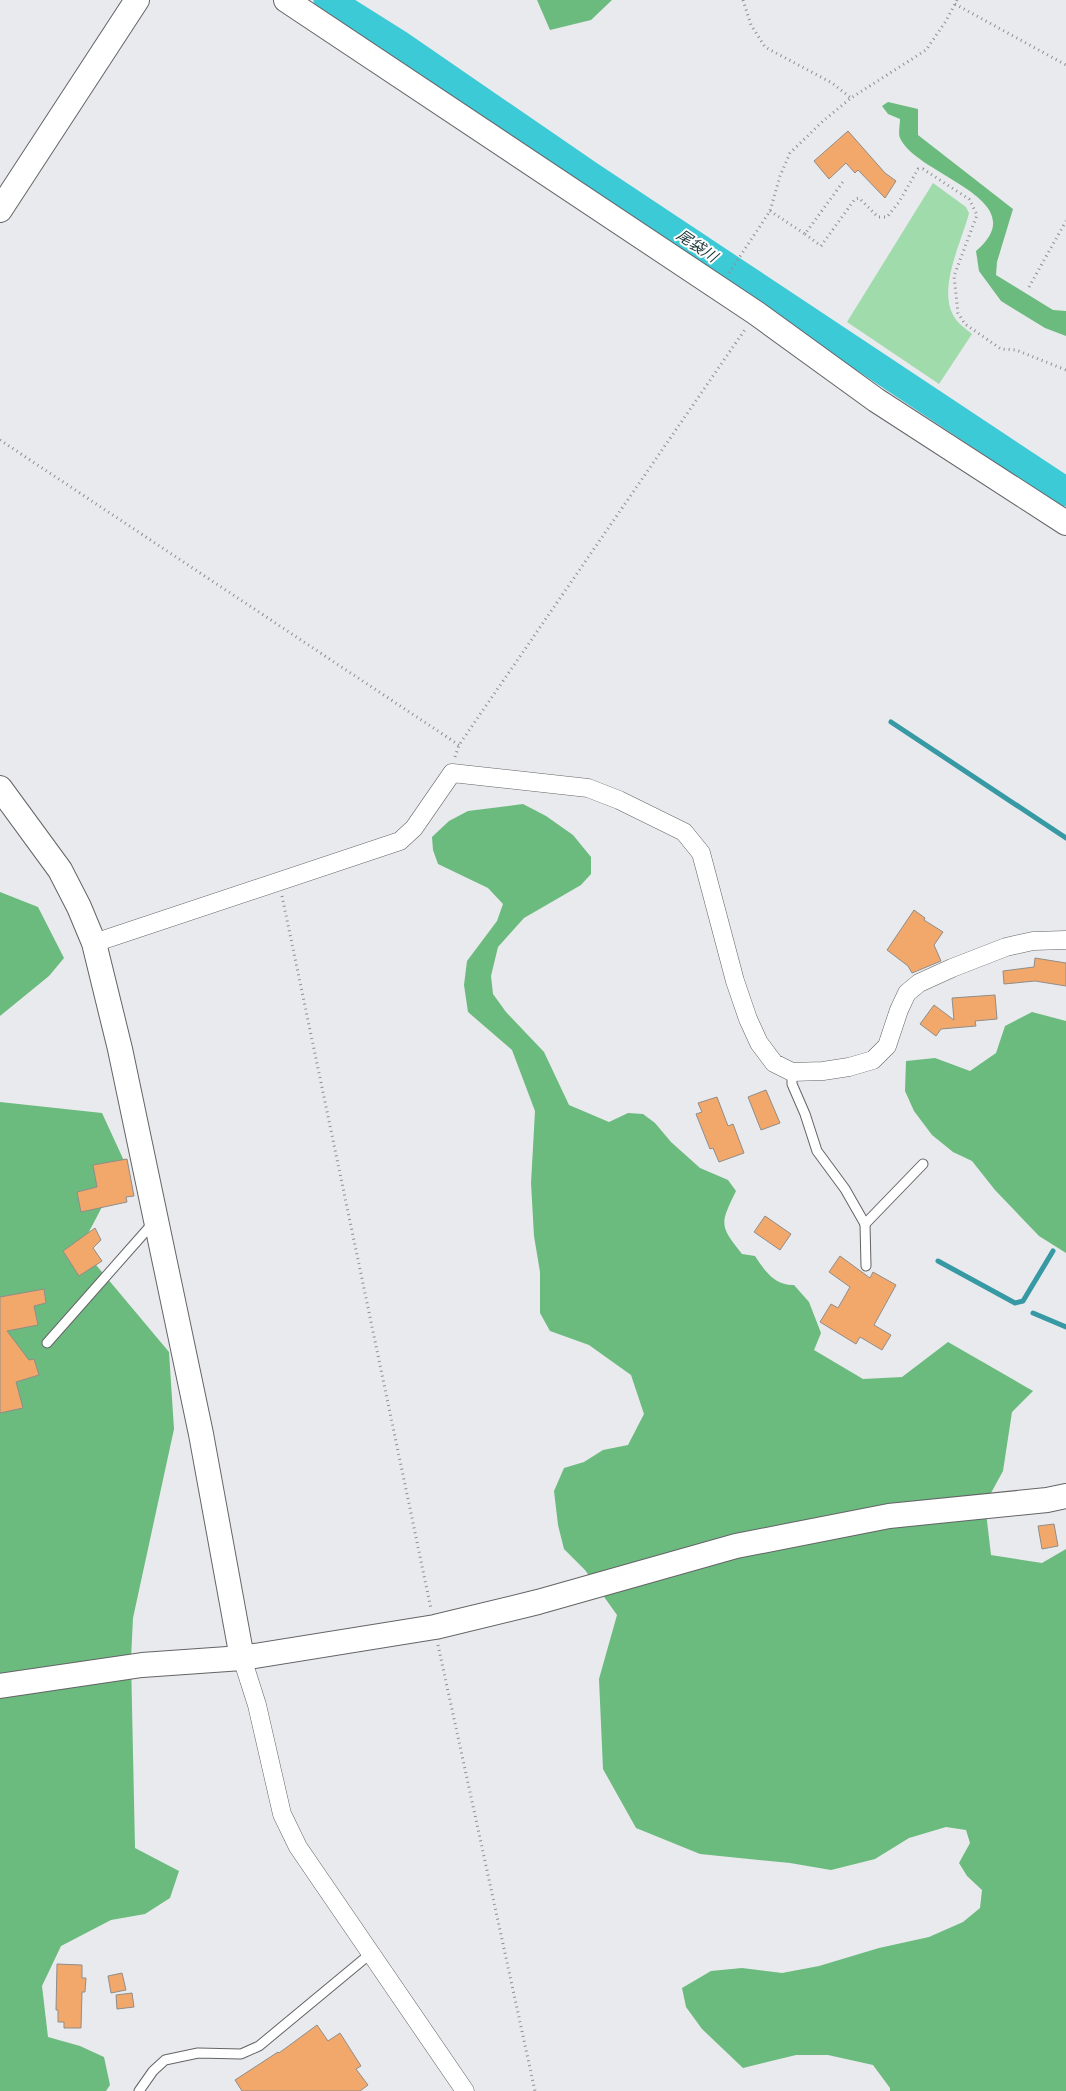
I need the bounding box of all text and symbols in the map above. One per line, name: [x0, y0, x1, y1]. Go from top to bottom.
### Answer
water label: 尾袋川: [673, 224, 723, 267]

